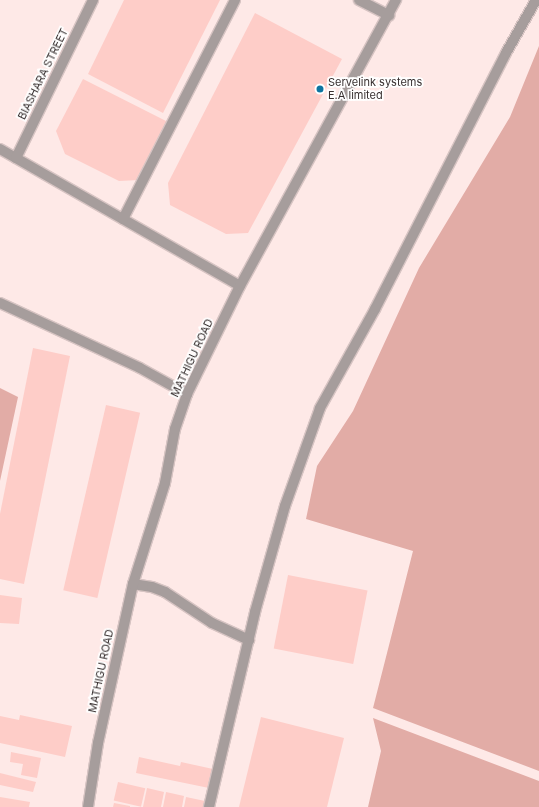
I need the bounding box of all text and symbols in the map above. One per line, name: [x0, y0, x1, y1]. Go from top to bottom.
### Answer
street label: BIASHARA STREET: [15, 26, 71, 122]
place label: Servelink systems E.A limited: [328, 76, 422, 102]
marker: Servelink systems E.A limited: [315, 84, 325, 94]
street label: MATHIGU ROAD: [168, 317, 216, 399]
street label: MATHIGU ROAD: [86, 628, 116, 714]

